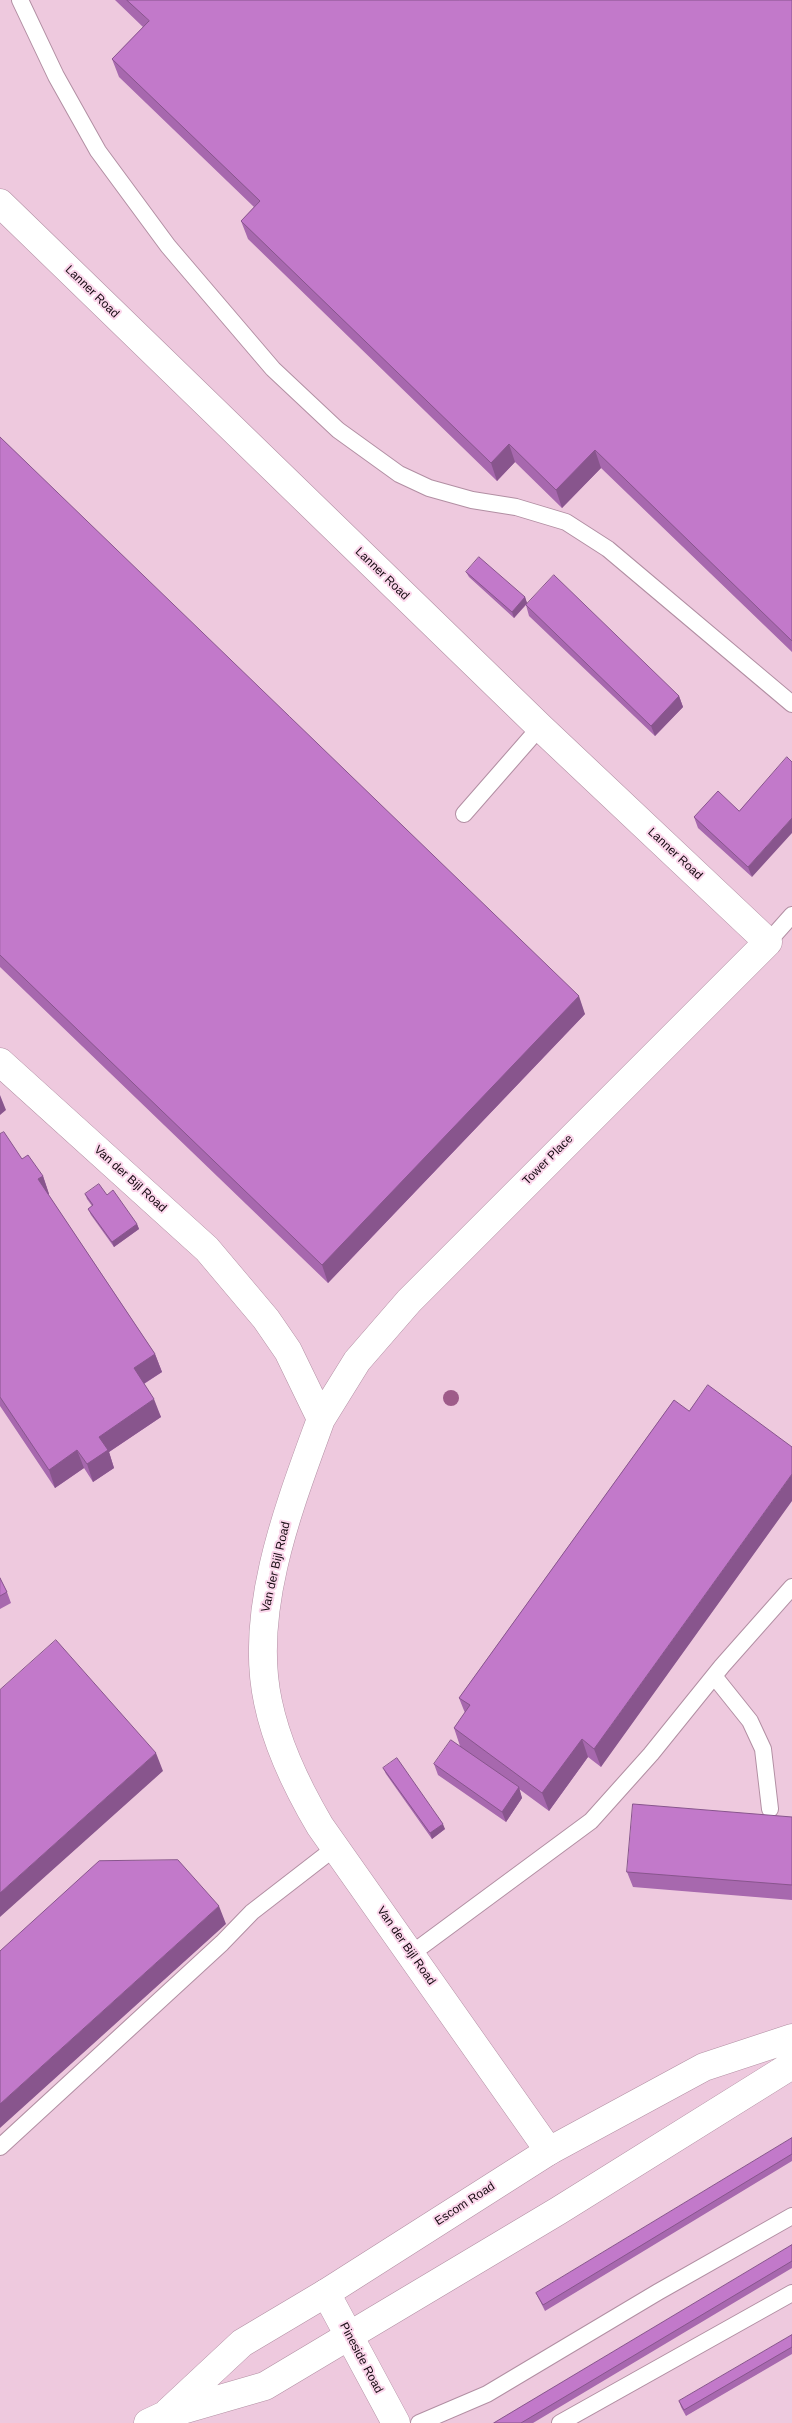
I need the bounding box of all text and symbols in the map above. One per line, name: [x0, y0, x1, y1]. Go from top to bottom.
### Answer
street label: Lanner Road: [62, 263, 122, 321]
street label: Lanner Road: [352, 545, 412, 603]
street label: Lanner Road: [645, 825, 705, 883]
street label: Tower Place: [520, 1132, 576, 1188]
street label: Van der Bijl Road: [91, 1143, 169, 1215]
street label: Van der Bijl Road: [259, 1520, 293, 1614]
street label: Van der Bijl Road: [374, 1904, 438, 1988]
street label: Escom Road: [432, 2179, 498, 2229]
street label: Pineside Road: [336, 2320, 386, 2396]

